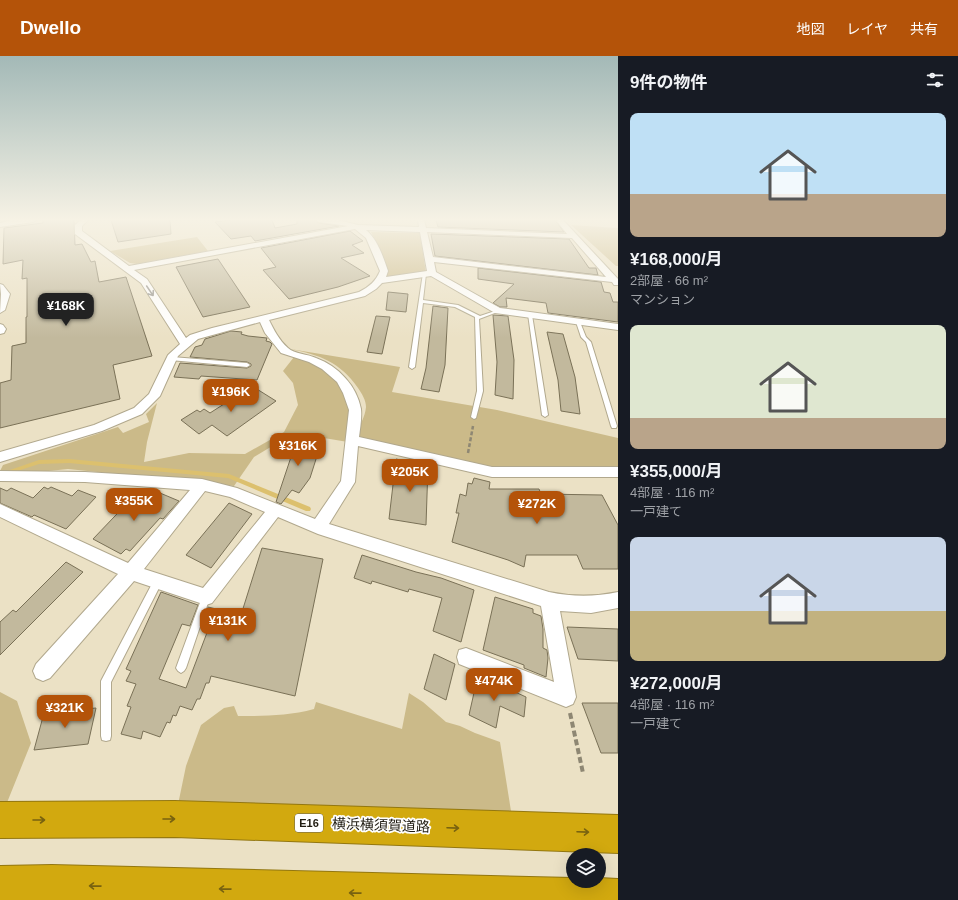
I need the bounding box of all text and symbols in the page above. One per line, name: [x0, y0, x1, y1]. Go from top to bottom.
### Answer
text: Dwello: [20, 17, 81, 38]
text: 地図: [796, 21, 824, 37]
text: レイヤ: [846, 21, 888, 37]
text: 共有: [910, 21, 938, 37]
icon: filters: [924, 69, 946, 91]
text: 9件の物件: [630, 73, 707, 92]
icon: home: [752, 139, 824, 211]
text: ¥168,000/月: [630, 250, 723, 269]
text: 2部屋 · 66 m²: [630, 273, 708, 288]
one-way arrow: [146, 285, 154, 296]
text: マンション: [630, 292, 695, 307]
pin: ¥168K: [38, 293, 94, 327]
text: ¥168K: [47, 298, 85, 313]
icon: home: [752, 351, 824, 423]
pin: ¥196K: [203, 379, 259, 413]
text: ¥196K: [212, 384, 250, 399]
pin: ¥316K: [270, 433, 326, 467]
text: ¥316K: [279, 438, 317, 453]
pin: ¥205K: [382, 459, 438, 493]
text: ¥355,000/月: [630, 462, 723, 481]
text: ¥205K: [391, 464, 429, 479]
text: 4部屋 · 116 m²: [630, 485, 714, 500]
pin: ¥355K: [106, 488, 162, 522]
pin: ¥272K: [509, 491, 565, 525]
text: ¥355K: [115, 493, 153, 508]
text: ¥272K: [518, 496, 556, 511]
text: 一戸建て: [630, 504, 682, 519]
icon: home: [752, 563, 824, 635]
pin: ¥131K: [200, 608, 256, 642]
text: ¥131K: [209, 613, 247, 628]
pin: ¥474K: [466, 668, 522, 702]
text: ¥474K: [475, 673, 513, 688]
text: ¥272,000/月: [630, 674, 723, 693]
pin: ¥321K: [37, 695, 93, 729]
text: 4部屋 · 116 m²: [630, 697, 714, 712]
text: ¥321K: [46, 700, 84, 715]
text: 一戸建て: [630, 716, 682, 731]
road number: E16: [295, 814, 323, 832]
one-way arrow: [162, 815, 175, 823]
street label: 横浜横須賀道路: [332, 815, 430, 835]
one-way arrow: [32, 816, 45, 824]
one-way arrow: [446, 824, 459, 831]
one-way arrow: [576, 829, 589, 836]
map controls: [566, 848, 606, 888]
button: layers: [566, 848, 606, 888]
one-way arrow: [89, 882, 102, 890]
one-way arrow: [219, 886, 232, 893]
one-way arrow: [349, 889, 362, 897]

